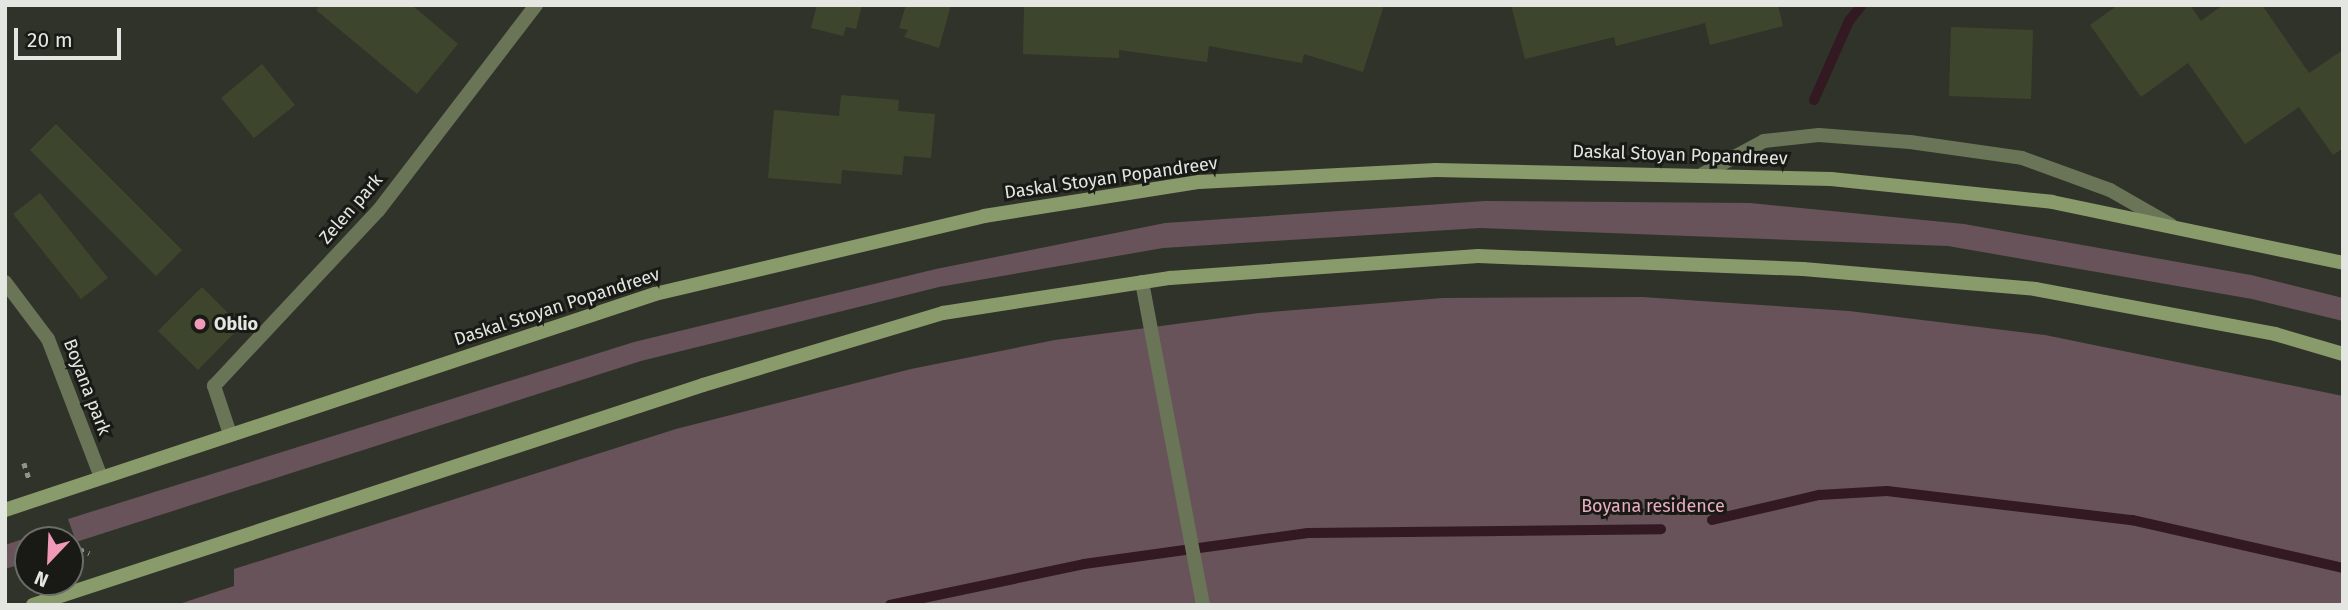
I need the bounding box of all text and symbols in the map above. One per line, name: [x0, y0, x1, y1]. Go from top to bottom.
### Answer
scale bar: [18, 14, 124, 58]
text: 20 m: [27, 27, 73, 53]
street label: Daskal Stoyan Popandreev: [1572, 140, 1788, 170]
street label: Daskal Stoyan Popandreev: [1003, 152, 1219, 204]
street label: Zelen park: [315, 170, 387, 248]
street label: Daskal Stoyan Popandreev: [451, 264, 663, 350]
place label: Oblio: [214, 313, 258, 335]
marker: Oblio: [192, 316, 208, 332]
street label: Boyana park: [59, 336, 115, 438]
park label: Boyana residence: [1581, 495, 1725, 517]
north arrow: [14, 526, 84, 596]
text: N: [31, 566, 52, 592]

